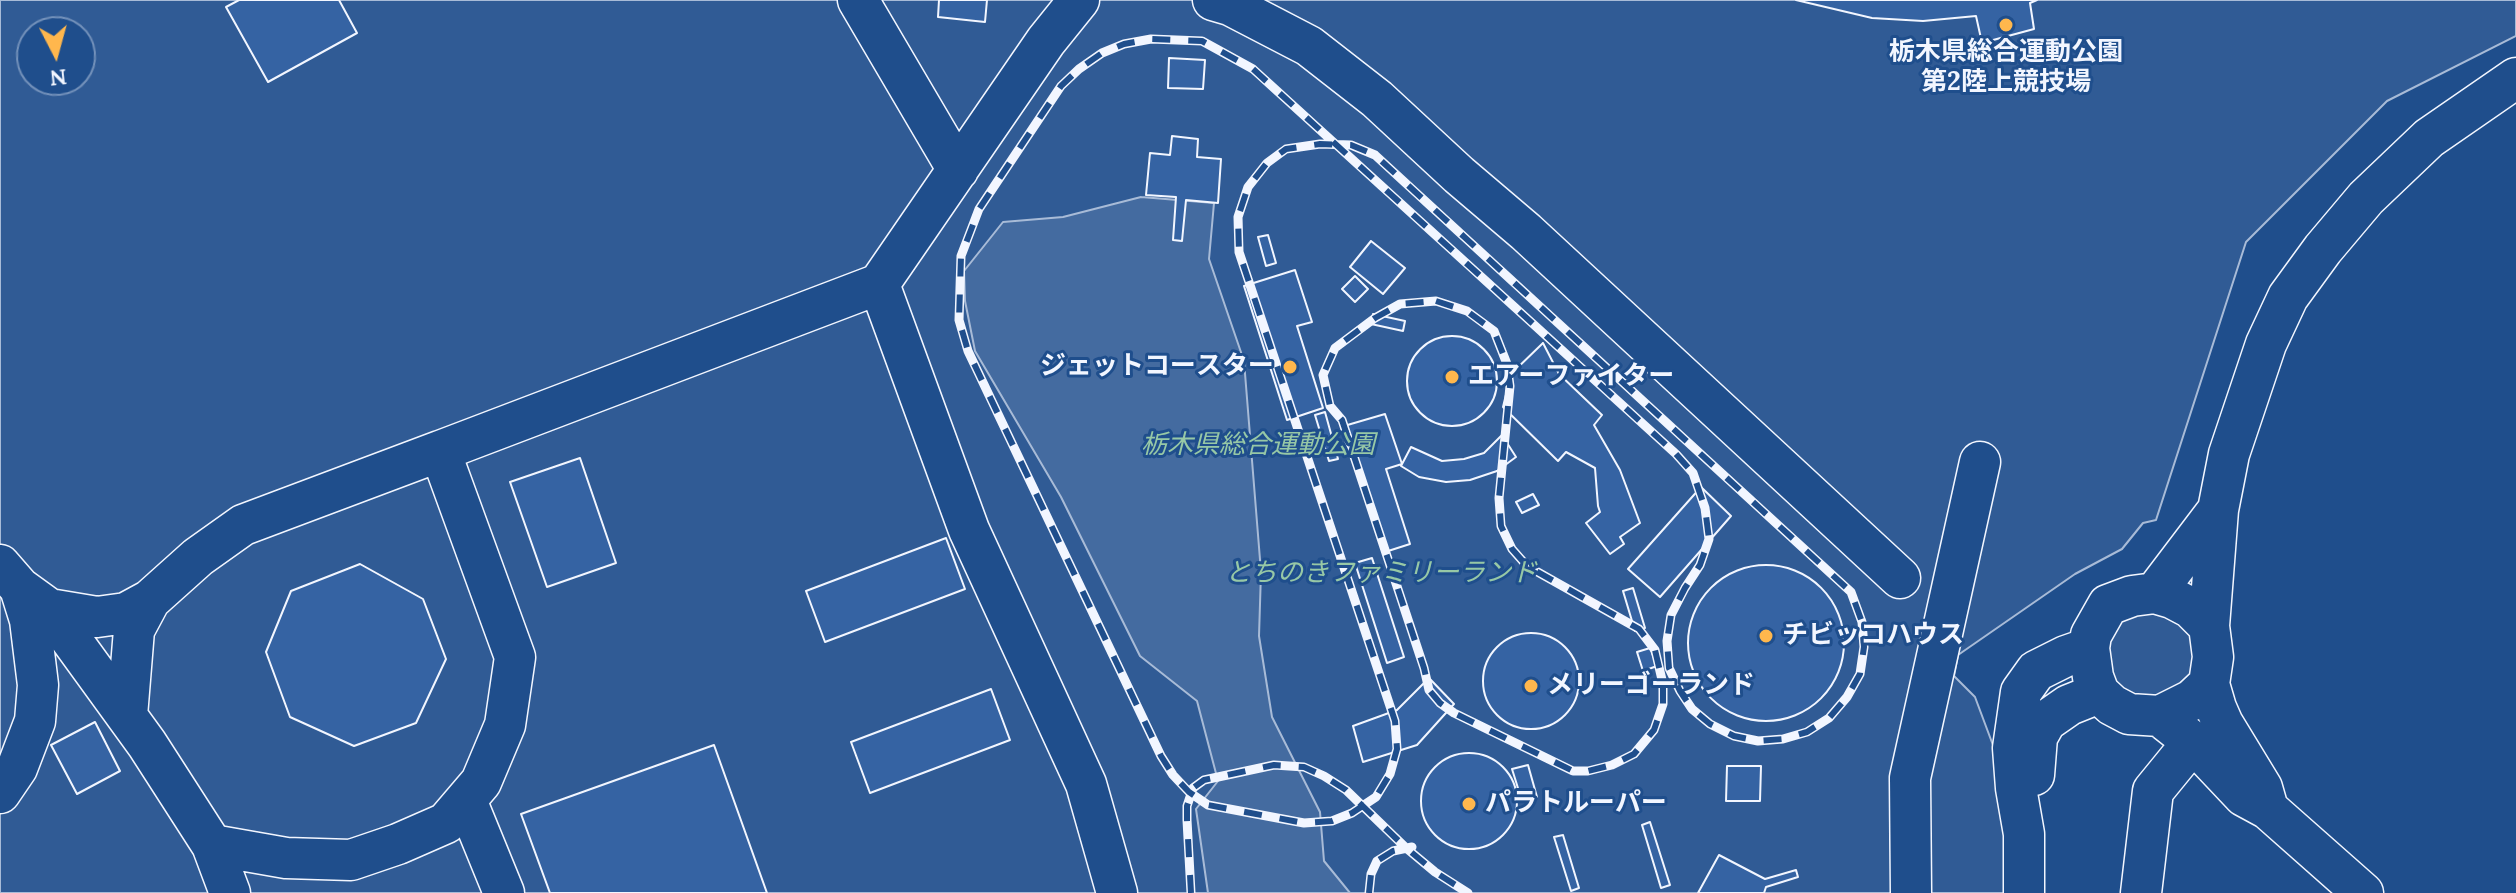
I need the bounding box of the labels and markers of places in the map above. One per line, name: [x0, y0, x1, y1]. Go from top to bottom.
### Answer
marker: 栃木県総合運動公園 第2陸上競技場: [1997, 16, 2015, 34]
place label: 栃木県総合運動公園 第2陸上競技場: [1889, 37, 2123, 98]
place label: ジェットコースター: [1040, 351, 1274, 383]
marker: ジェットコースター: [1281, 358, 1299, 376]
place label: エアーファイター: [1468, 361, 1674, 393]
marker: エアーファイター: [1443, 368, 1461, 386]
place label: チビッコハウス: [1782, 620, 1964, 652]
marker: チビッコハウス: [1757, 627, 1775, 645]
place label: メリーゴーランド: [1547, 670, 1755, 702]
marker: メリーゴーランド: [1522, 677, 1540, 695]
place label: パラトルーパー: [1485, 788, 1667, 820]
marker: パラトルーパー: [1460, 795, 1478, 813]

